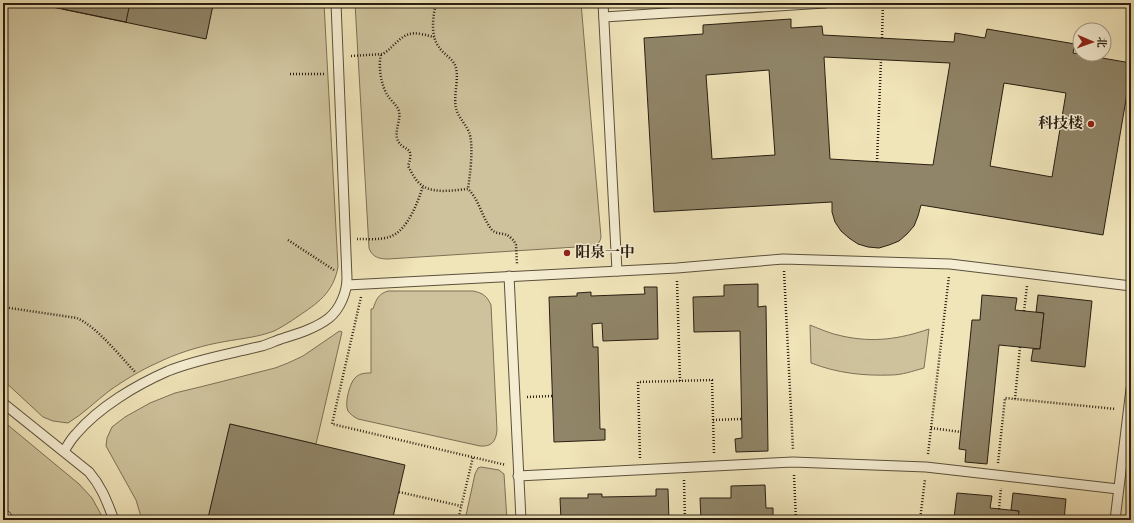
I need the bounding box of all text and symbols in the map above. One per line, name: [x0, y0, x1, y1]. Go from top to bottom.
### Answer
north arrow: [1072, 22, 1112, 62]
text: 北: [1095, 37, 1107, 48]
place label: 科技楼: [1038, 115, 1083, 132]
marker: 科技楼: [1086, 119, 1096, 129]
place label: 阳泉一中: [575, 244, 635, 261]
marker: 阳泉一中: [562, 248, 572, 258]

